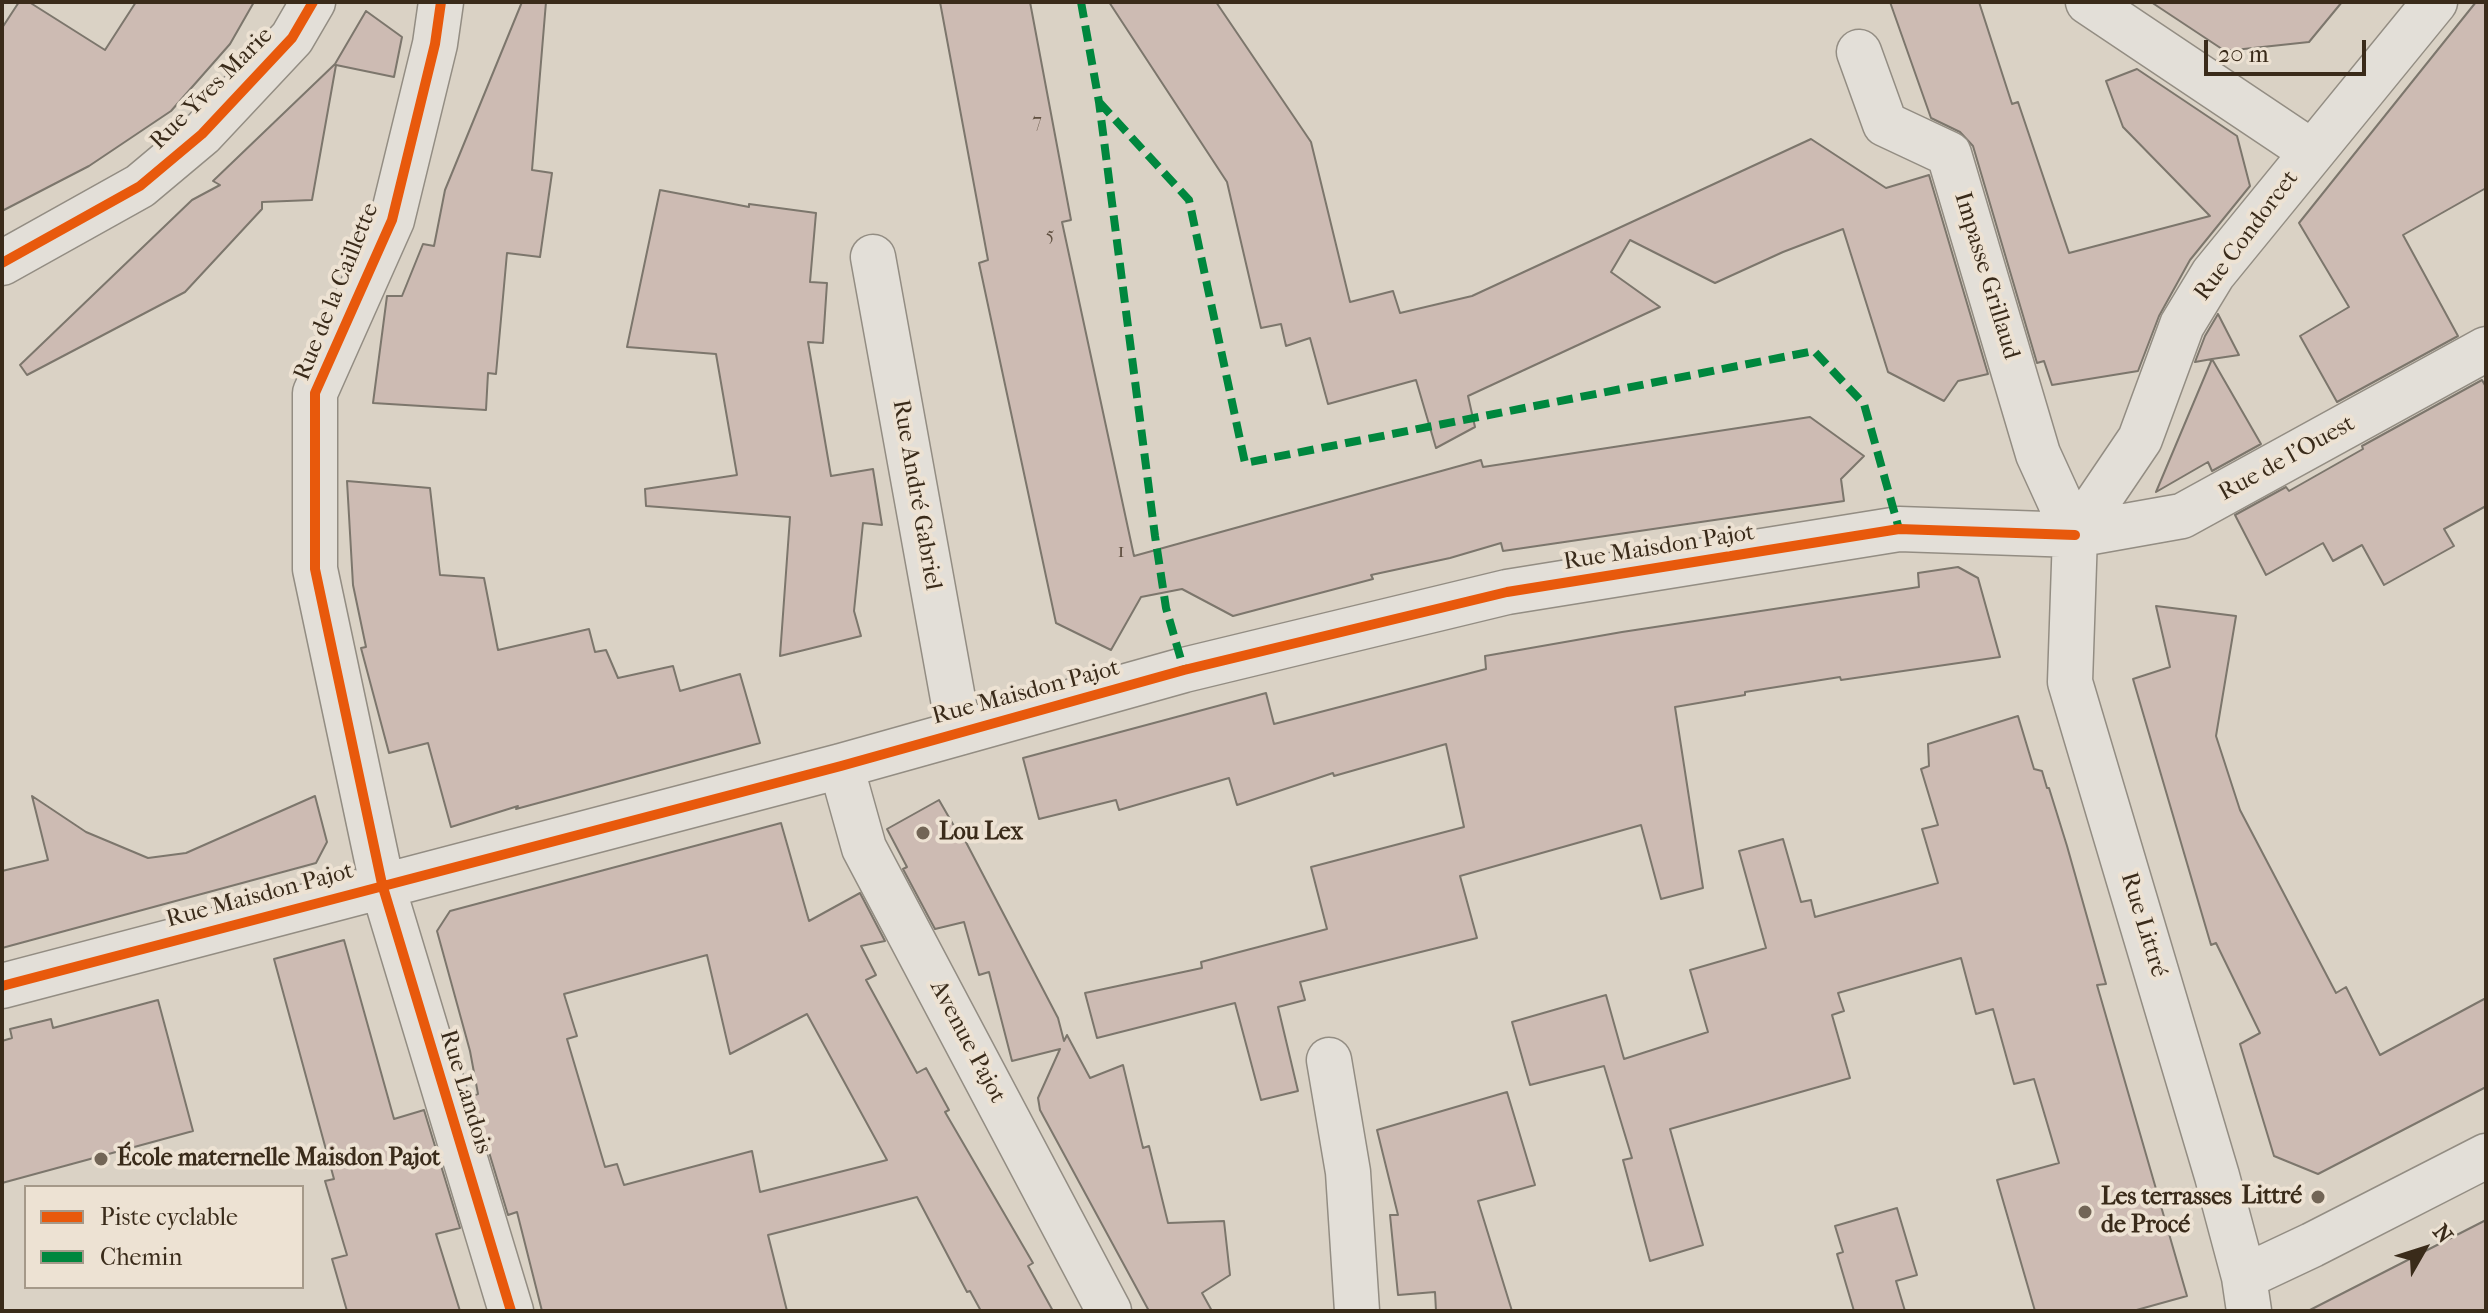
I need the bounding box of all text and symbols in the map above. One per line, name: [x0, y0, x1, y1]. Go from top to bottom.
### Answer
street label: Rue Yves Marie: [145, 22, 279, 156]
scale bar: [2208, 24, 2370, 74]
text: 20 m: [2218, 40, 2269, 68]
house number: 7: [1032, 110, 1042, 134]
street label: Rue Condorcet: [2189, 165, 2305, 307]
street label: Impasse Grillaud: [1947, 189, 2025, 363]
street label: Rue de la Caillette: [288, 199, 386, 385]
house number: 5: [1046, 224, 1054, 248]
street label: Rue André Gabriel: [885, 397, 947, 593]
street label: Rue de l'Ouest: [2214, 410, 2360, 508]
street label: Rue Maisdon Pajot: [1562, 519, 1756, 577]
house number: 1: [1117, 540, 1125, 564]
street label: Rue Maisdon Pajot: [929, 654, 1123, 732]
place label: Lou Lex: [939, 819, 1023, 847]
marker: Lou Lex: [914, 824, 932, 842]
street label: Rue Maisdon Pajot: [163, 857, 357, 935]
street label: Rue Littré: [2113, 869, 2173, 981]
street label: Avenue Pajot: [923, 976, 1011, 1108]
street label: Rue Landois: [433, 1027, 497, 1157]
place label: École maternelle Maisdon Pajot: [117, 1145, 440, 1173]
marker: École maternelle Maisdon Pajot: [92, 1150, 110, 1168]
place label: Littré: [2242, 1183, 2302, 1211]
place label: Les terrasses de Procé: [2101, 1184, 2232, 1240]
legend: [24, 1185, 304, 1289]
marker: Littré: [2309, 1188, 2327, 1206]
text: Piste cyclable: [100, 1203, 238, 1231]
marker: Les terrasses de Procé: [2076, 1203, 2094, 1221]
north arrow: [2384, 1209, 2464, 1289]
text: N: [2427, 1219, 2458, 1249]
text: Chemin: [100, 1243, 182, 1271]

